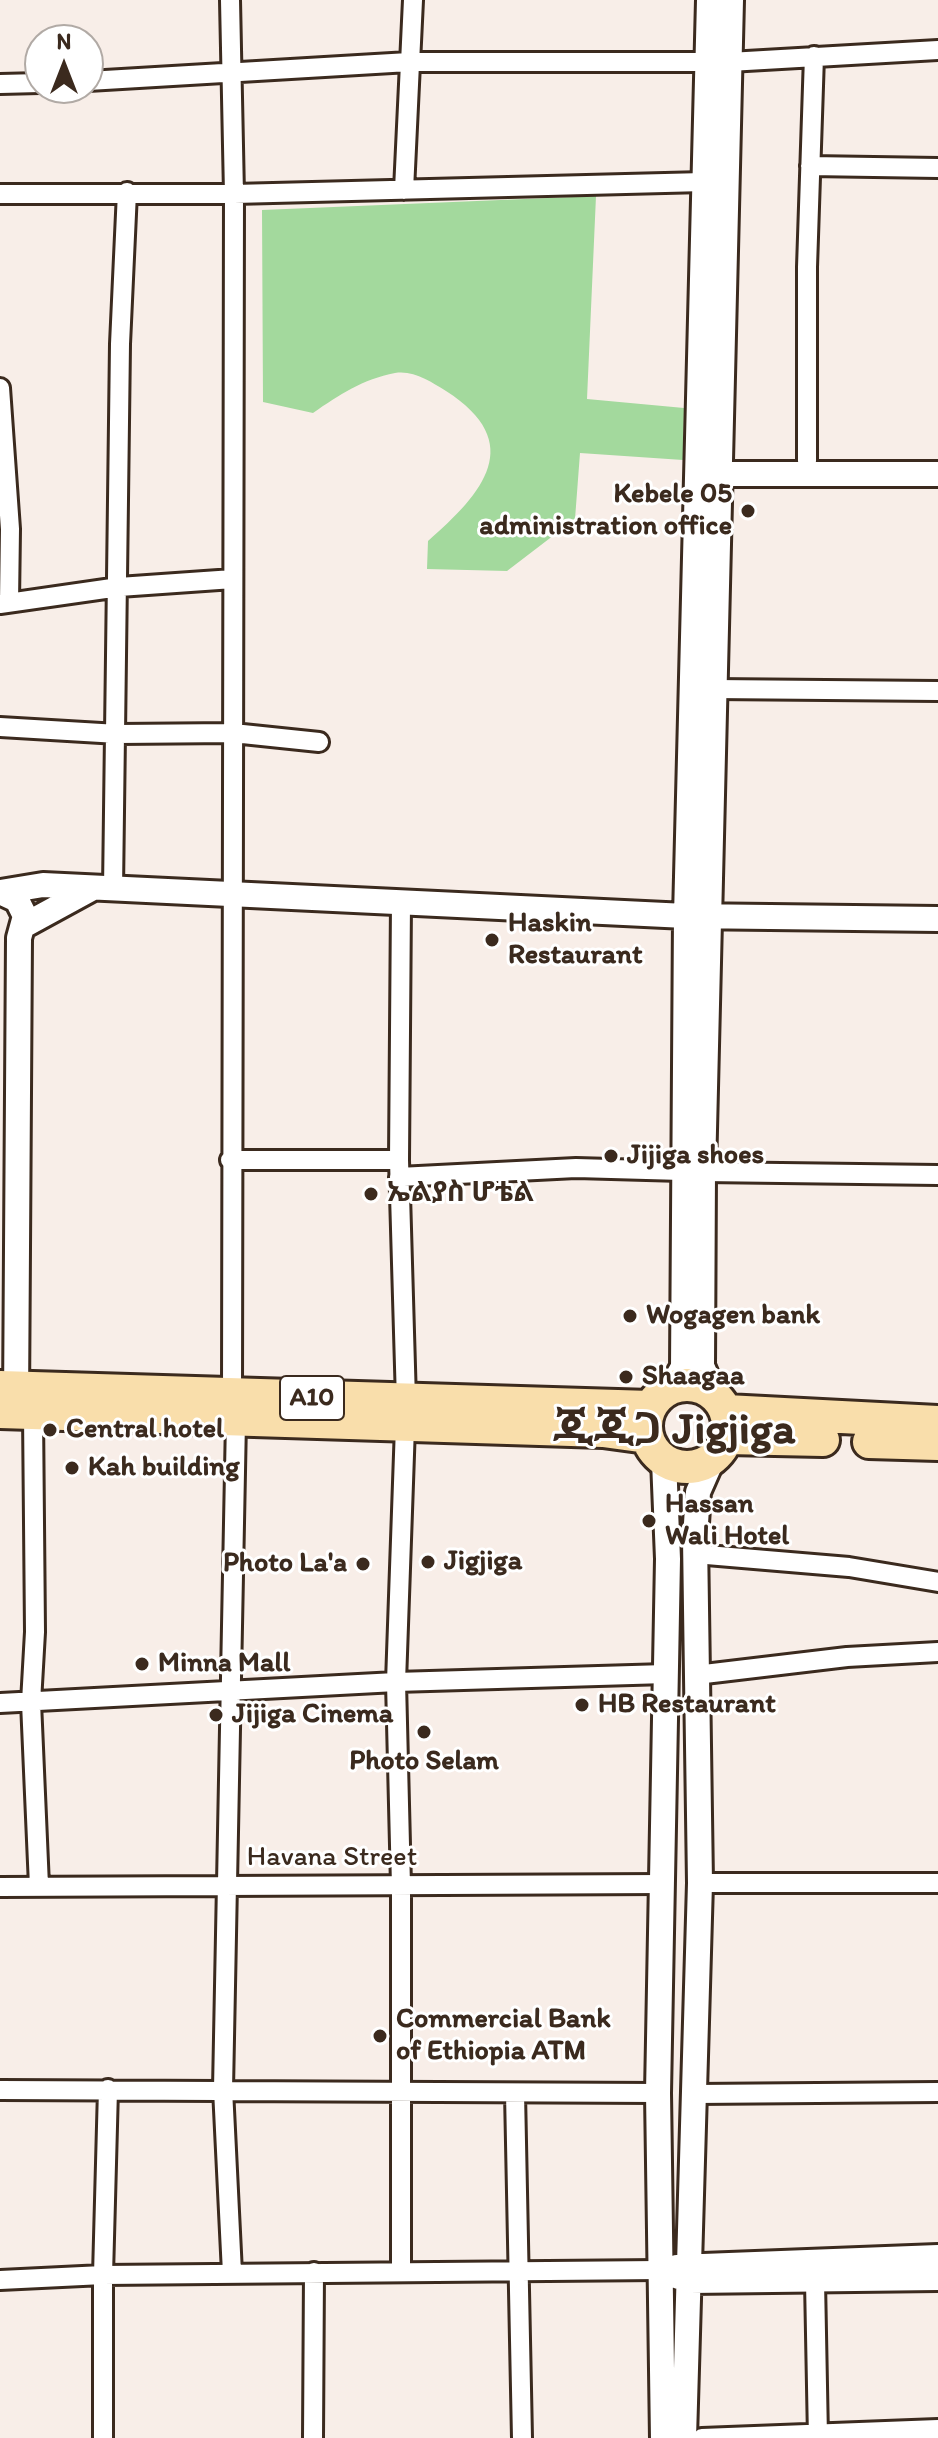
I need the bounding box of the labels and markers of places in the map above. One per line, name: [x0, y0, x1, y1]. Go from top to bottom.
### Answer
place label: Kebele 05 administration office: [479, 478, 732, 544]
marker: Kebele 05 administration office: [739, 502, 757, 520]
place label: Haskin Restaurant: [508, 907, 642, 973]
marker: Haskin Restaurant: [483, 931, 501, 949]
place label: Jijiga shoes: [627, 1139, 764, 1173]
marker: Jijiga shoes: [602, 1147, 620, 1165]
place label: ኤልያስ ሆቴል: [387, 1177, 534, 1211]
marker: ኤልያስ ሆቴል: [362, 1185, 380, 1203]
place label: Wogagen bank: [646, 1299, 820, 1333]
marker: Wogagen bank: [621, 1307, 639, 1325]
place label: Shaagaa: [642, 1360, 745, 1394]
marker: Shaagaa: [617, 1368, 635, 1386]
place label: Central hotel: [66, 1413, 224, 1447]
marker: Central hotel: [41, 1421, 59, 1439]
place label: Kah building: [88, 1451, 239, 1485]
marker: Kah building: [63, 1459, 81, 1477]
place label: Hassan Wali Hotel: [665, 1488, 789, 1554]
marker: Hassan Wali Hotel: [640, 1512, 658, 1530]
place label: Jigjiga: [444, 1545, 522, 1579]
place label: Photo La'a: [223, 1547, 347, 1581]
marker: Jigjiga: [419, 1553, 437, 1571]
marker: Photo La'a: [354, 1555, 372, 1573]
place label: Minna Mall: [158, 1647, 290, 1681]
marker: Minna Mall: [133, 1655, 151, 1673]
place label: HB Restaurant: [598, 1688, 776, 1722]
marker: HB Restaurant: [573, 1696, 591, 1714]
place label: Jijiga Cinema: [232, 1698, 393, 1732]
marker: Jijiga Cinema: [207, 1706, 225, 1724]
marker: Photo Selam: [415, 1723, 433, 1741]
place label: Photo Selam: [349, 1745, 499, 1779]
place label: Commercial Bank of Ethiopia ATM: [396, 2003, 611, 2069]
marker: Commercial Bank of Ethiopia ATM: [371, 2027, 389, 2045]

